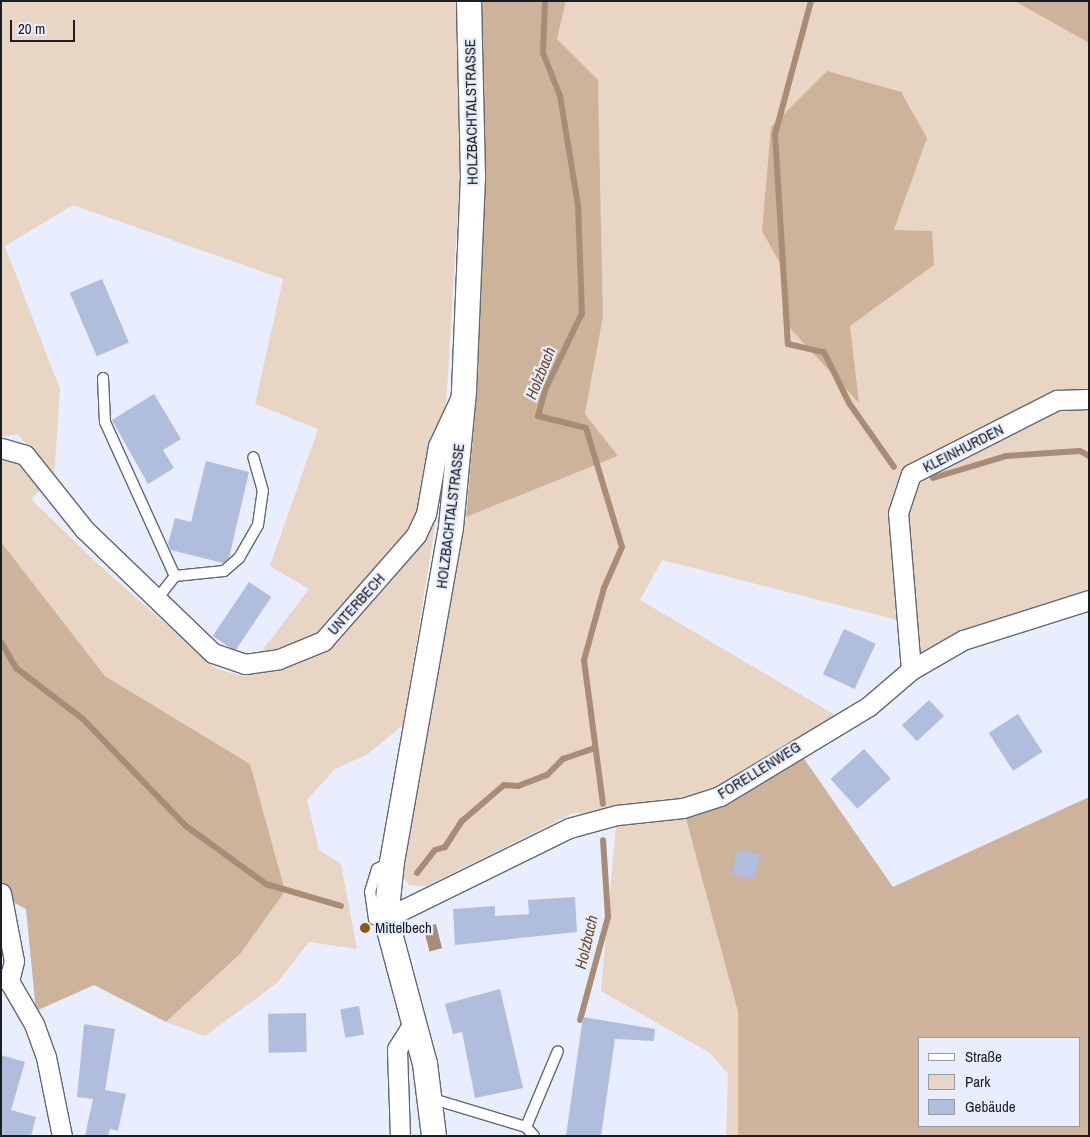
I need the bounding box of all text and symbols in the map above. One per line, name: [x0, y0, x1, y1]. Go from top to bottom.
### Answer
scale bar: [12, 10, 78, 42]
text: 20 m: [18, 18, 45, 39]
street label: HOLZBACHTALSTRASSE: [461, 39, 481, 185]
water label: Holzbach: [521, 344, 559, 402]
street label: KLEINHURDEN: [920, 420, 1006, 476]
street label: HOLZBACHTALSTRASSE: [432, 442, 468, 590]
street label: UNTERBECH: [324, 570, 388, 638]
street label: FORELLENWEG: [714, 737, 804, 803]
water label: Holzbach: [570, 913, 602, 971]
place label: Mittelbech: [375, 919, 432, 937]
marker: Mittelbech: [359, 922, 371, 934]
legend: [918, 1037, 1080, 1127]
text: Straße: [965, 1046, 1002, 1067]
text: Park: [965, 1071, 990, 1092]
text: Gebäude: [965, 1096, 1016, 1117]

